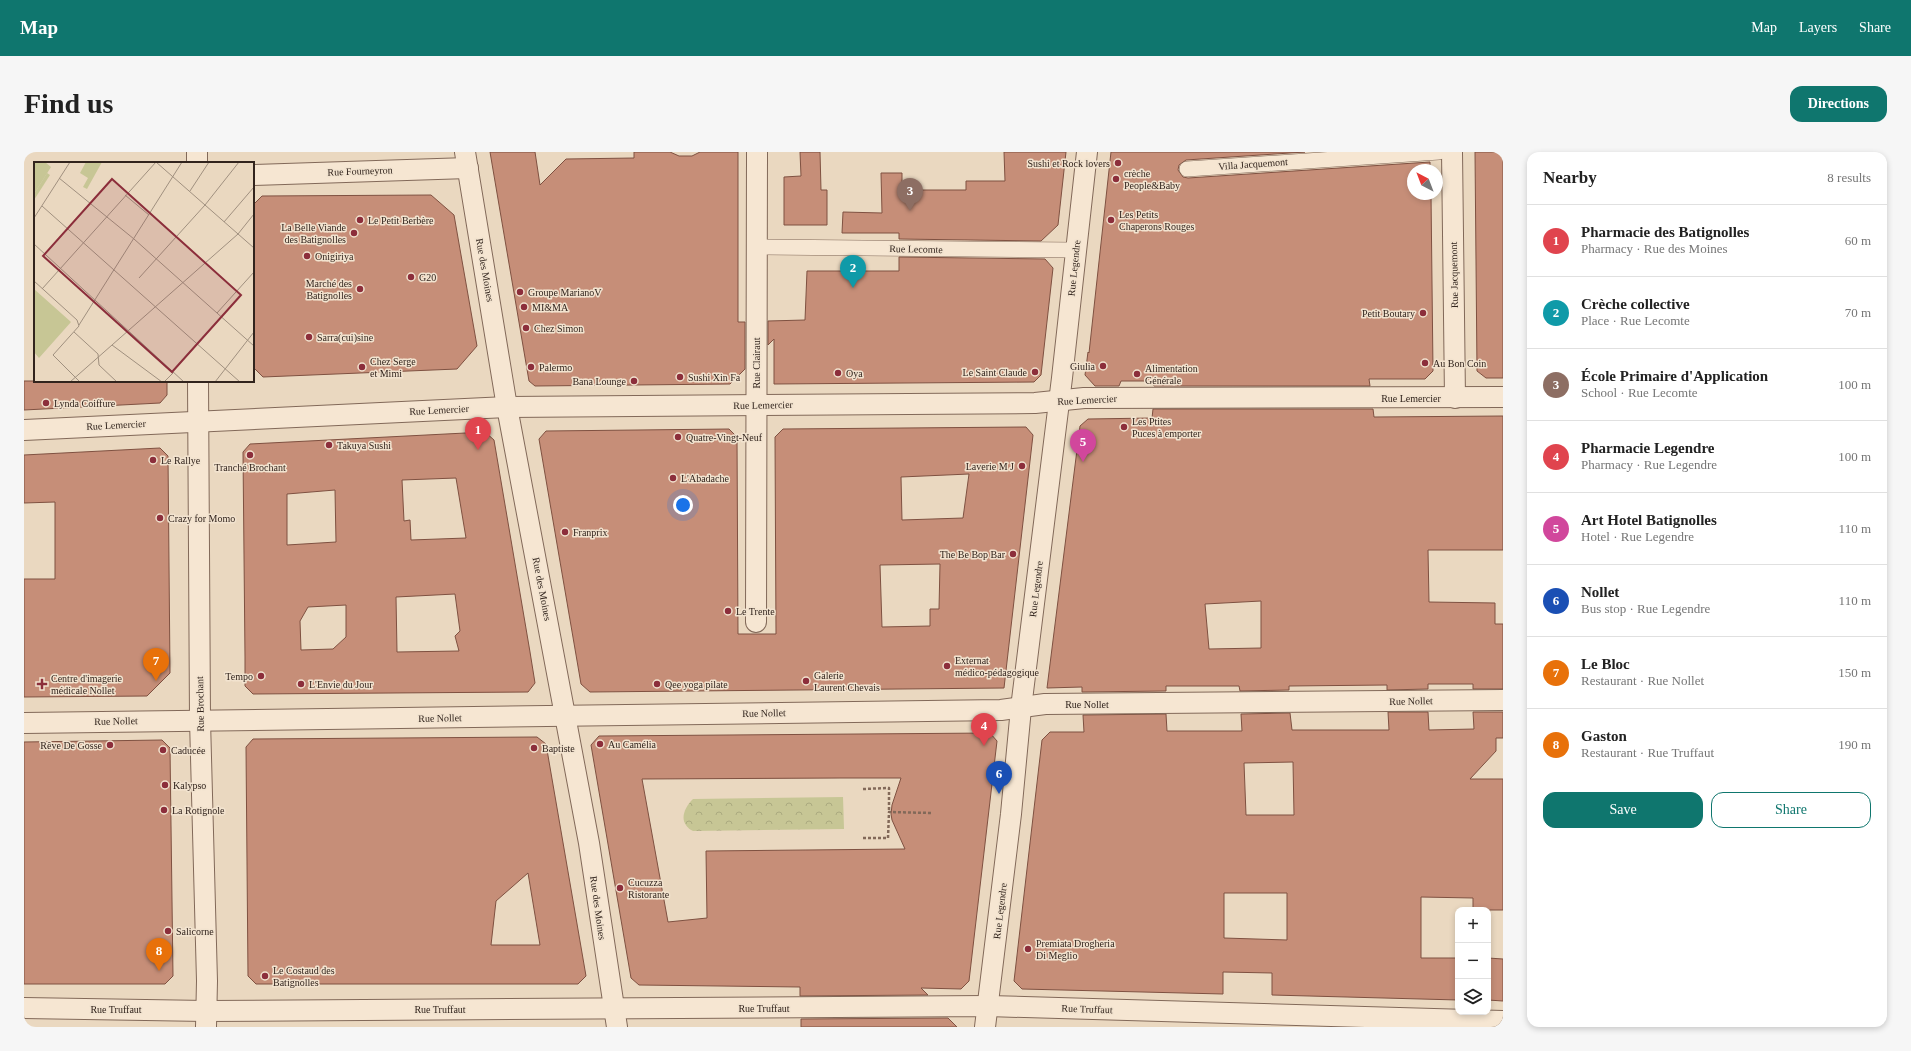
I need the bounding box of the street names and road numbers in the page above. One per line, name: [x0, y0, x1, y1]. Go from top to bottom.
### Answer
street label: Villa Jacquemont: [1218, 156, 1288, 172]
street label: Rue Fourneyron: [327, 164, 393, 178]
street label: Rue des Moines: [474, 237, 496, 303]
street label: Rue Legendre: [1066, 239, 1082, 297]
street label: Rue Jacquemont: [1448, 242, 1460, 308]
street label: Rue Lecomte: [889, 243, 943, 255]
street label: Rue Clairaut: [751, 337, 762, 388]
street label: Rue Lemercier: [1057, 393, 1118, 407]
street label: Rue Lemercier: [1381, 393, 1442, 404]
street label: Rue Lemercier: [733, 399, 794, 411]
street label: Rue Lemercier: [409, 403, 470, 417]
street label: Rue Lemercier: [86, 418, 147, 432]
street label: Rue des Moines: [530, 556, 554, 622]
street label: Rue Legendre: [1027, 560, 1045, 618]
street label: Rue Brochant: [194, 676, 206, 732]
street label: Rue Nollet: [1389, 695, 1433, 707]
street label: Rue Nollet: [1065, 699, 1109, 710]
street label: Rue Nollet: [742, 707, 786, 719]
street label: Rue Nollet: [418, 712, 462, 724]
street label: Rue Nollet: [94, 715, 138, 727]
street label: Rue des Moines: [588, 875, 608, 941]
street label: Rue Legendre: [991, 882, 1009, 940]
street label: Rue Truffaut: [738, 1003, 790, 1014]
street label: Rue Truffaut: [1061, 1003, 1113, 1015]
street label: Rue Truffaut: [90, 1004, 142, 1015]
street label: Rue Truffaut: [414, 1004, 466, 1015]

